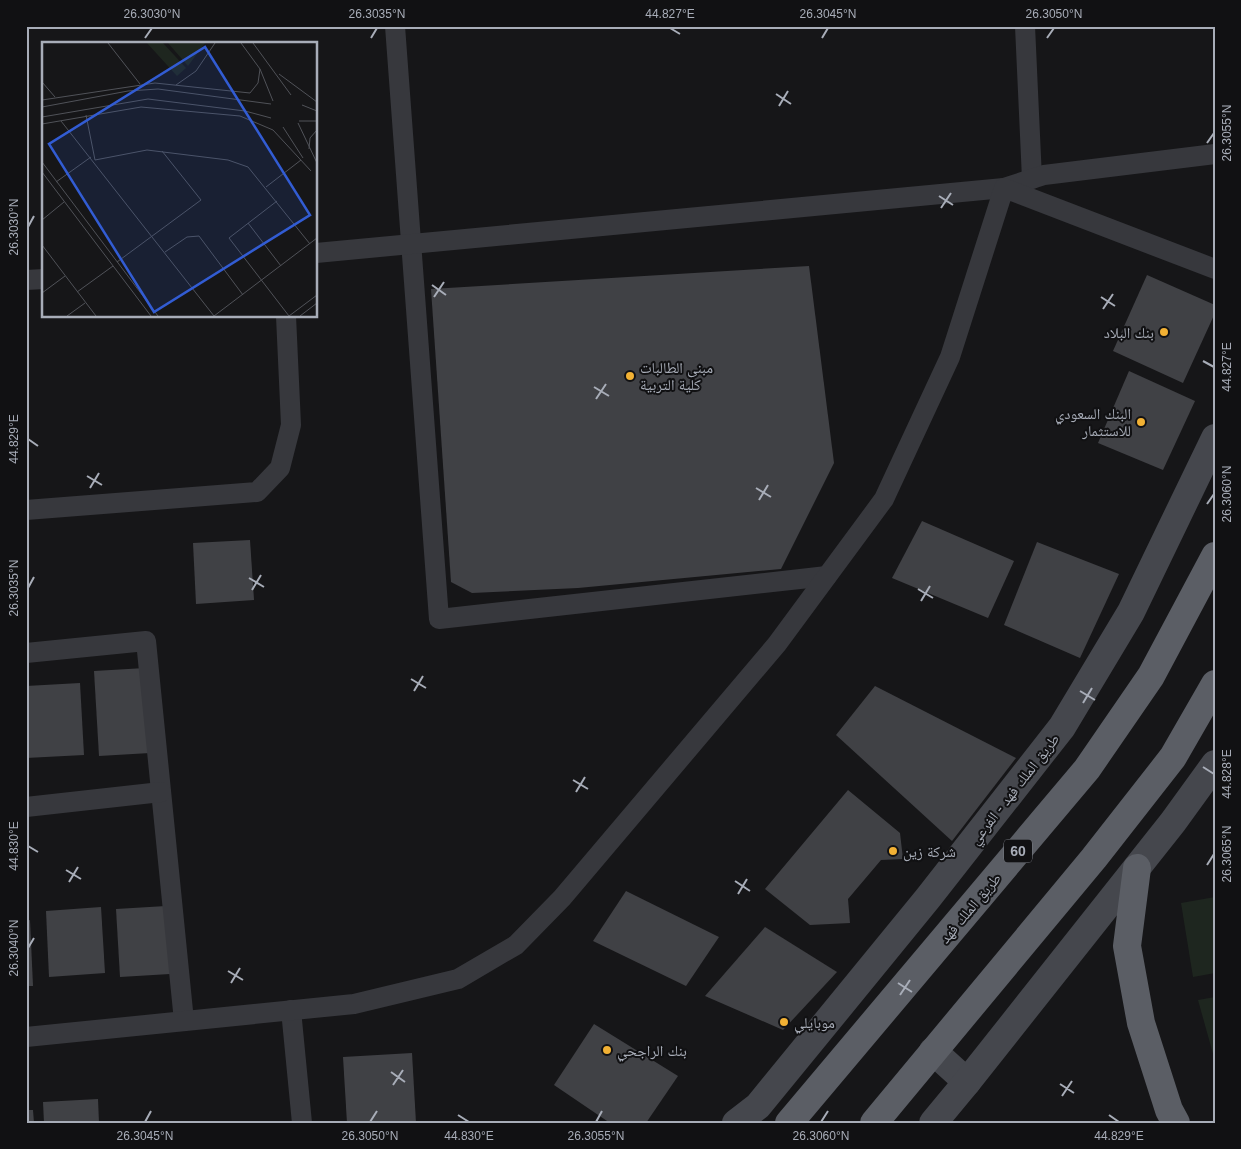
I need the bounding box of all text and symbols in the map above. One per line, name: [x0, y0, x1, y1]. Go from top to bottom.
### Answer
text: 26.3030°N: [124, 7, 180, 21]
text: 26.3035°N: [349, 7, 405, 21]
text: 44.827°E: [645, 7, 695, 21]
text: 26.3045°N: [800, 7, 856, 21]
text: 26.3050°N: [1026, 7, 1082, 21]
inset map: [42, 42, 318, 318]
text: 26.3055°N: [1220, 105, 1234, 161]
text: 26.3030°N: [7, 199, 21, 255]
place label: بنك البلاد: [1104, 324, 1154, 341]
marker: بنك البلاد: [1158, 326, 1170, 338]
text: 44.827°E: [1220, 342, 1234, 392]
place label: مبنى الطالبات كلية التربية: [640, 359, 713, 394]
marker: مبنى الطالبات كلية التربية: [624, 370, 636, 382]
place label: البنك السعودي للاستثمار: [1055, 405, 1131, 440]
text: 44.829°E: [7, 414, 21, 464]
marker: البنك السعودي للاستثمار: [1135, 416, 1147, 428]
text: 26.3060°N: [1220, 466, 1234, 522]
text: 26.3035°N: [7, 560, 21, 616]
street label: طريق الملك فهد - الفرعي: [966, 730, 1066, 850]
text: 44.828°E: [1220, 749, 1234, 799]
text: 44.830°E: [7, 821, 21, 871]
text: 26.3065°N: [1220, 826, 1234, 882]
road number: 60: [1004, 839, 1032, 862]
place label: شركة زين: [903, 843, 956, 862]
marker: شركة زين: [887, 845, 899, 857]
street label: طريق الملك فهد: [936, 870, 1006, 948]
text: 26.3040°N: [7, 920, 21, 976]
place label: موبايلي: [794, 1014, 835, 1034]
marker: موبايلي: [778, 1016, 790, 1028]
place label: بنك الراجحي: [617, 1042, 687, 1062]
marker: بنك الراجحي: [601, 1044, 613, 1056]
text: 26.3045°N: [117, 1129, 173, 1143]
text: 26.3050°N: [342, 1129, 398, 1143]
text: 44.830°E: [444, 1129, 494, 1143]
text: 26.3055°N: [568, 1129, 624, 1143]
text: 26.3060°N: [793, 1129, 849, 1143]
text: 44.829°E: [1094, 1129, 1144, 1143]

